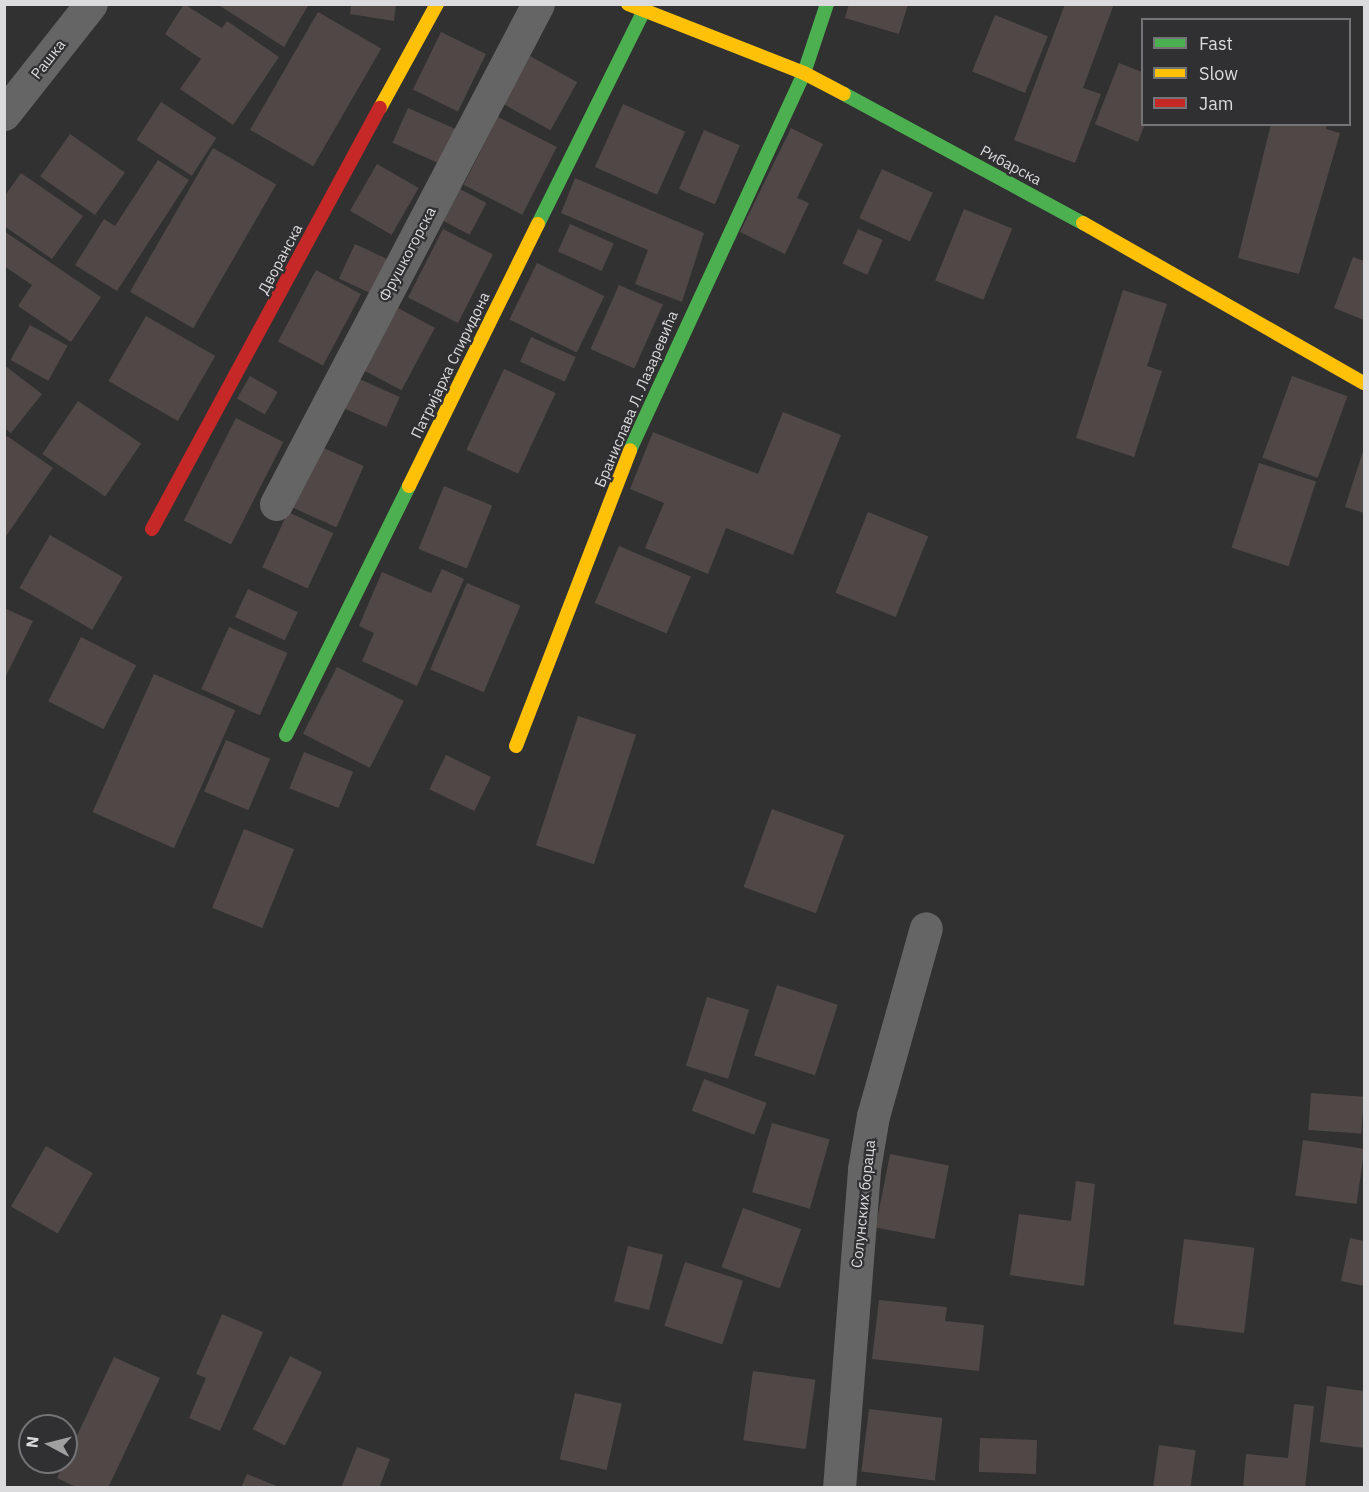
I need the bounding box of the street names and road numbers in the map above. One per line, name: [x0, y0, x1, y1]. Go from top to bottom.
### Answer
street label: Рашка: [27, 36, 69, 82]
street label: Рибарска: [977, 141, 1045, 189]
street label: Фрушкогорска: [375, 204, 439, 304]
street label: Дворанска: [254, 221, 306, 297]
street label: Патријарха Спиридона: [407, 289, 493, 441]
street label: Бранислава Л. Лазаревића: [591, 308, 681, 490]
street label: Солунских бораца: [847, 1139, 879, 1269]

